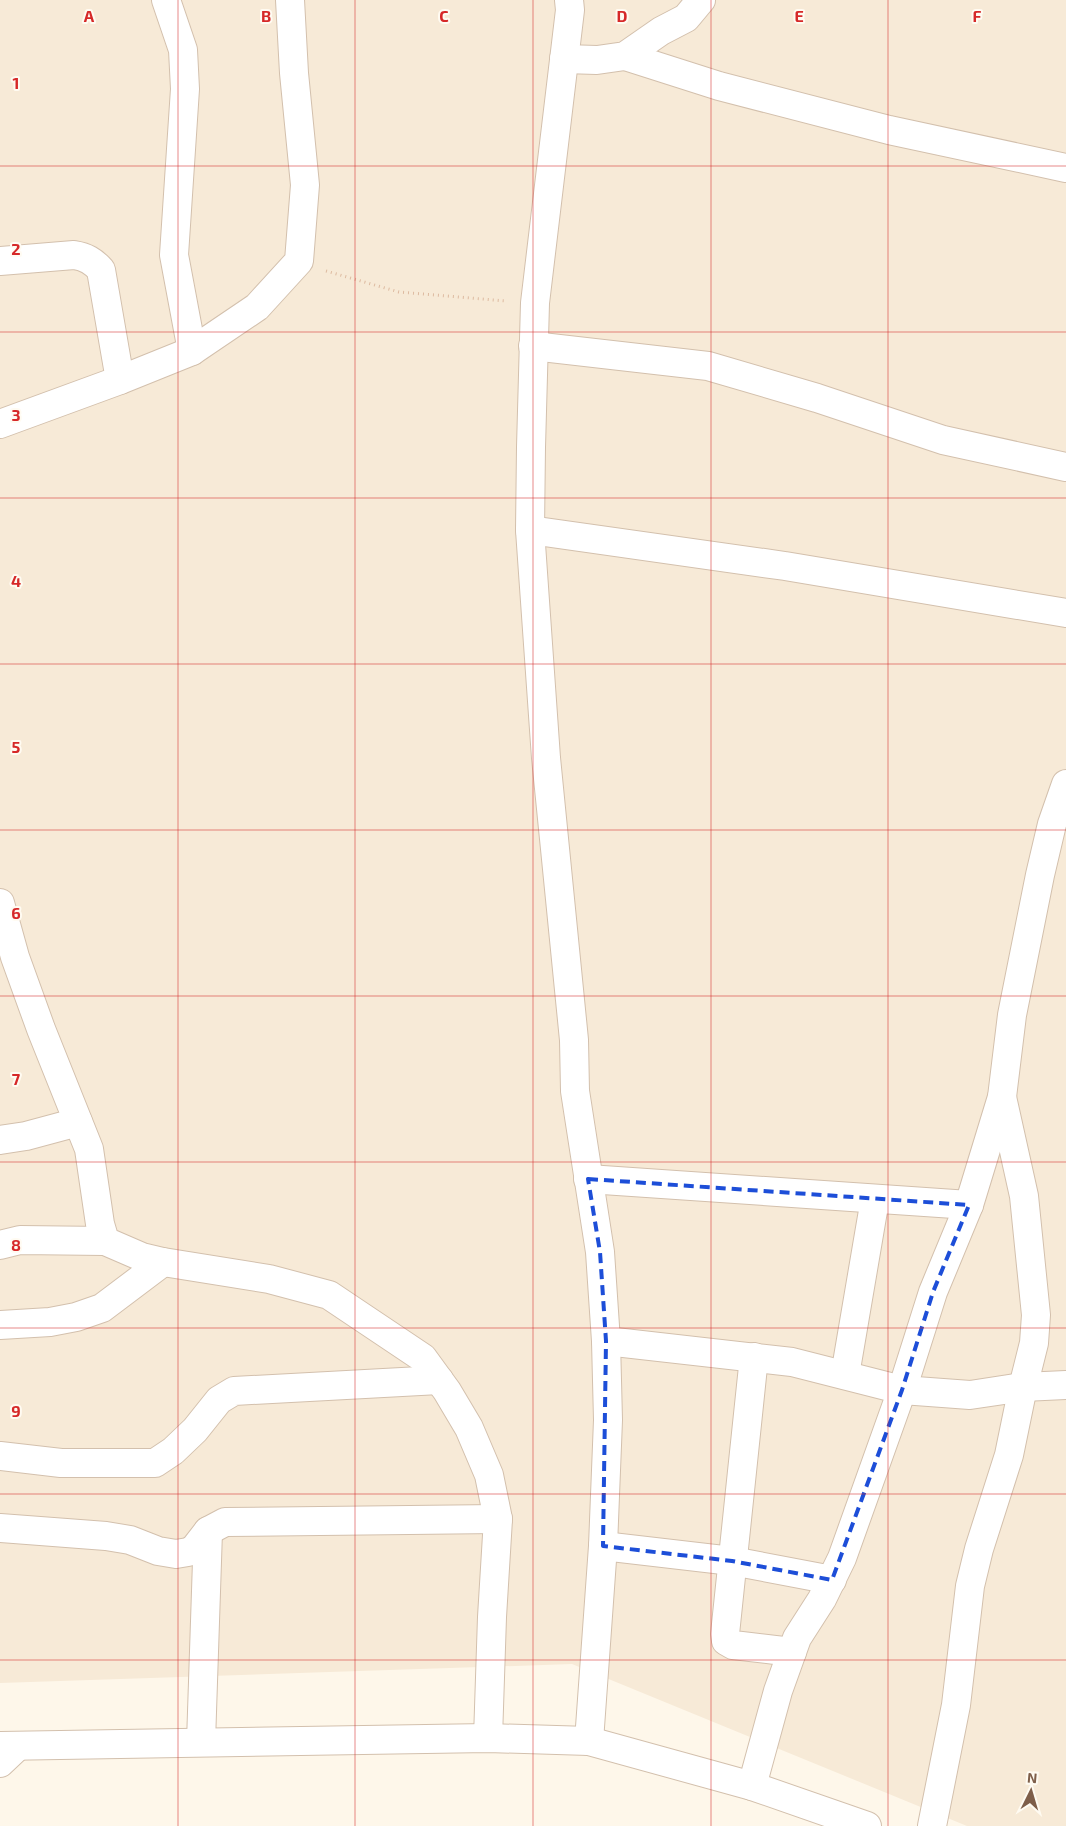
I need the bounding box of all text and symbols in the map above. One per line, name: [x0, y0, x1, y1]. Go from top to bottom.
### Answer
text: A: [84, 6, 95, 25]
text: B: [261, 6, 271, 25]
text: C: [439, 6, 449, 25]
text: D: [617, 6, 628, 25]
text: E: [794, 6, 804, 25]
text: F: [973, 6, 982, 25]
text: 1: [13, 73, 19, 92]
text: 2: [11, 239, 21, 258]
text: 3: [11, 405, 21, 424]
text: 4: [11, 571, 21, 590]
text: 5: [12, 737, 21, 756]
text: 6: [11, 903, 21, 922]
text: 7: [12, 1069, 21, 1088]
text: 8: [11, 1235, 21, 1254]
text: 9: [11, 1401, 21, 1420]
north arrow: [1006, 1766, 1056, 1816]
text: N: [1026, 1769, 1038, 1786]

